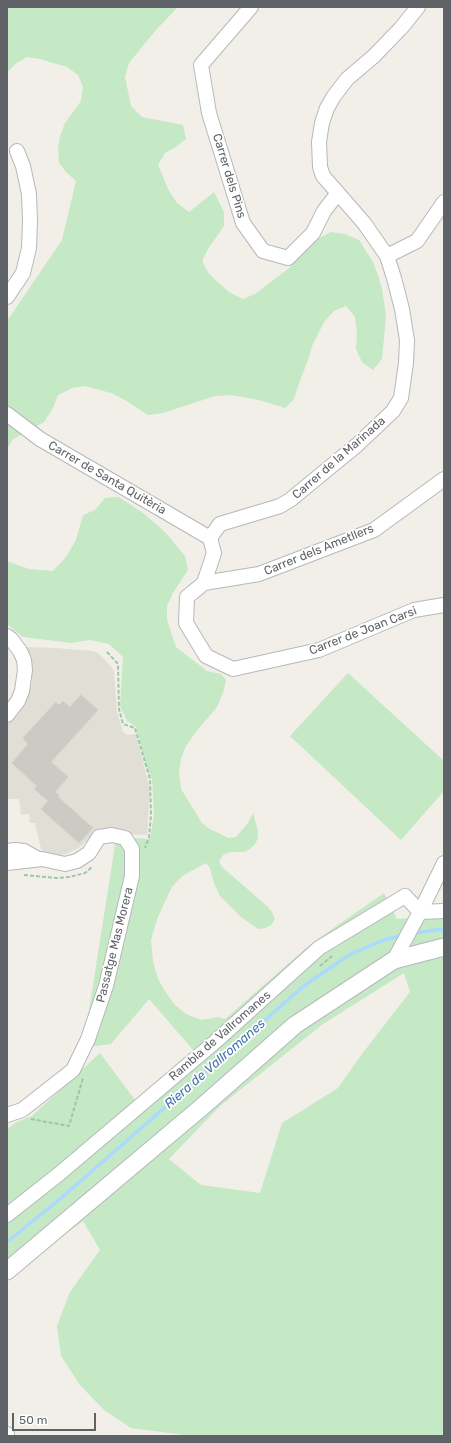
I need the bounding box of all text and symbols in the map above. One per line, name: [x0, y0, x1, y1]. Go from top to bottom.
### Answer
street label: Carrer dels Pins: [209, 132, 249, 220]
street label: Carrer de la Marinada: [290, 414, 388, 502]
street label: Carrer de Santa Quitèria: [45, 438, 169, 518]
street label: Carrer dels Ametllers: [262, 521, 376, 579]
street label: Carrer de Joan Carsi: [307, 604, 419, 658]
street label: Passatge Mas Morera: [94, 886, 136, 1004]
street label: Rambla de Vallromanes: [166, 988, 274, 1084]
water label: Riera de Vallromanes: [161, 1016, 269, 1112]
scale bar: [14, 1405, 98, 1431]
text: 50 m: [19, 1413, 47, 1427]

